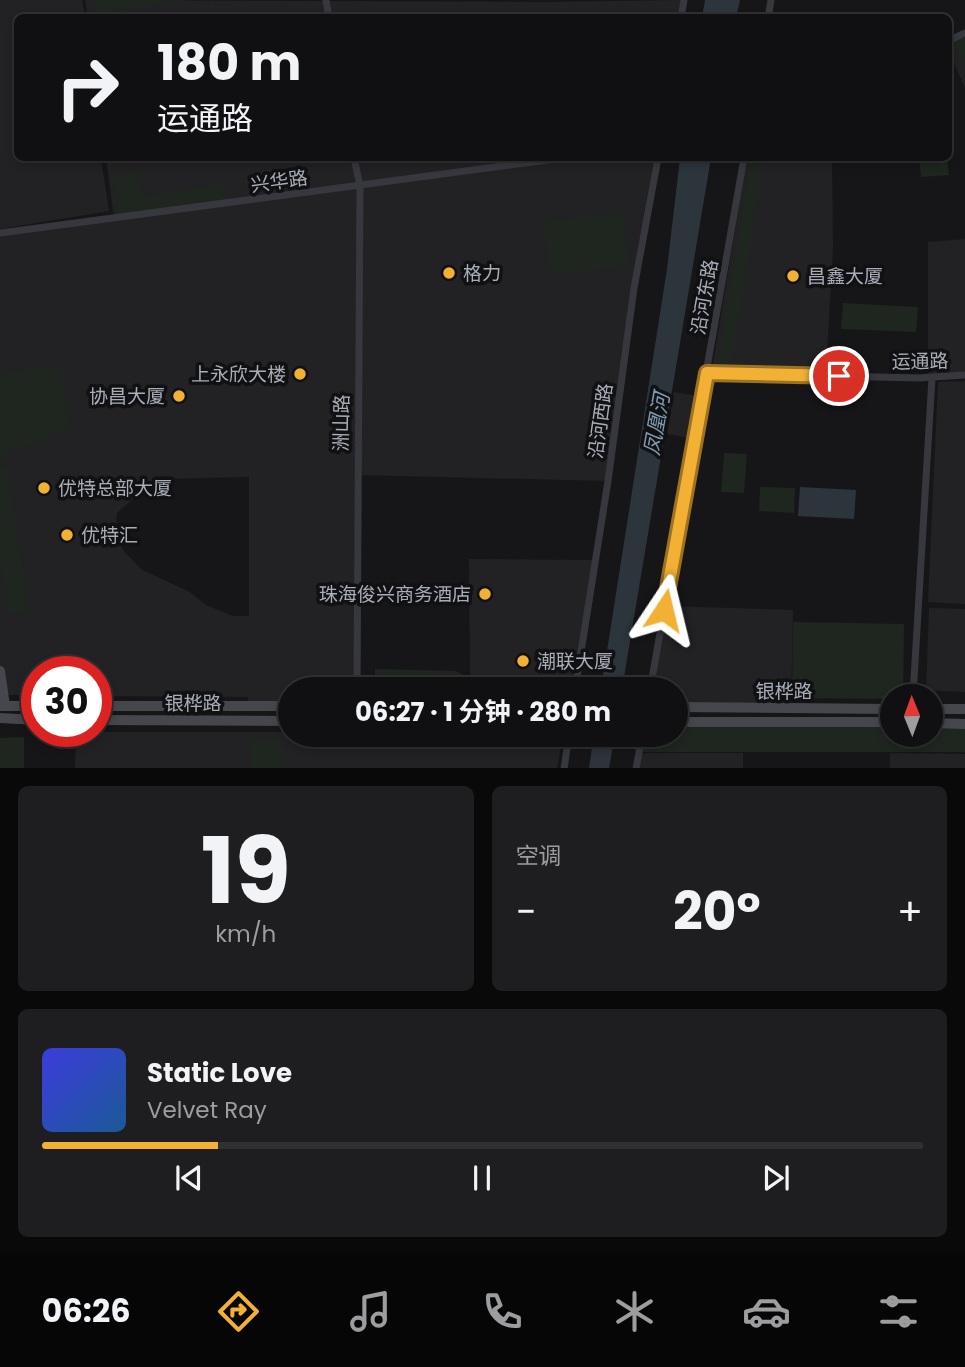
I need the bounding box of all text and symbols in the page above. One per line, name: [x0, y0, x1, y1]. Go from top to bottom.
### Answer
text: 180 m: [157, 29, 301, 97]
icon: right: [42, 42, 133, 133]
text: 运通路: [157, 96, 253, 141]
street label: 兴华路: [249, 164, 309, 199]
street label: 沿河东路: [685, 257, 724, 337]
place label: 格力: [463, 260, 501, 287]
place label: 昌鑫大厦: [807, 263, 883, 290]
marker: 格力: [441, 265, 457, 281]
marker: 昌鑫大厦: [785, 268, 801, 284]
pin: [809, 346, 869, 406]
street label: 运通路: [891, 348, 949, 375]
icon: arrive: [820, 357, 858, 395]
place label: 上永欣大楼: [191, 361, 286, 388]
marker: 上永欣大楼: [292, 366, 308, 382]
street label: 沿河西路: [582, 382, 619, 461]
place label: 协昌大厦: [89, 383, 165, 410]
water label: 凤凰河: [637, 386, 677, 457]
marker: 协昌大厦: [171, 388, 187, 404]
street label: 洲山路: [328, 394, 355, 452]
place label: 优特总部大厦: [58, 475, 172, 502]
marker: 优特总部大厦: [36, 480, 52, 496]
place label: 优特汇: [81, 522, 138, 549]
marker: 优特汇: [59, 527, 75, 543]
position arrow: [627, 573, 701, 647]
place label: 珠海俊兴商务酒店: [319, 581, 471, 608]
marker: 珠海俊兴商务酒店: [477, 586, 493, 602]
place label: 潮联大厦: [537, 648, 613, 675]
marker: 潮联大厦: [515, 653, 531, 669]
speed limit sign: 30: [21, 656, 112, 747]
street label: 银桦路: [755, 678, 813, 705]
north arrow: [880, 684, 943, 747]
map controls: [880, 684, 943, 747]
street label: 银桦路: [164, 690, 222, 717]
text: 06:27 · 1 分钟 · 280 m: [355, 694, 611, 730]
text: 19: [201, 807, 291, 935]
text: 空调: [516, 840, 562, 872]
text: 20°: [673, 875, 761, 948]
text: −: [516, 885, 536, 938]
text: +: [897, 885, 923, 938]
text: km/h: [215, 918, 276, 950]
text: Static Love: [147, 1055, 292, 1091]
text: Velvet Ray: [147, 1094, 267, 1126]
icon: previous: [170, 1159, 208, 1197]
icon: pause: [463, 1159, 501, 1197]
icon: next: [757, 1159, 795, 1197]
icon: directions: [214, 1287, 263, 1336]
icon: music: [346, 1287, 395, 1336]
icon: phone: [478, 1287, 527, 1336]
icon: climate: [610, 1287, 659, 1336]
icon: car: [742, 1287, 791, 1336]
icon: filters: [874, 1287, 923, 1336]
text: 06:26: [42, 1288, 131, 1333]

